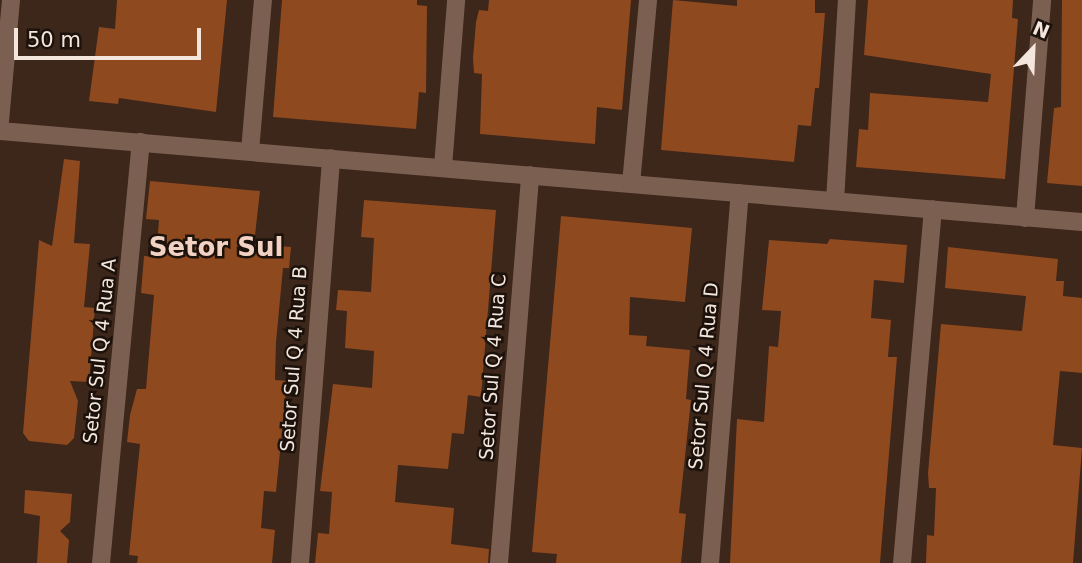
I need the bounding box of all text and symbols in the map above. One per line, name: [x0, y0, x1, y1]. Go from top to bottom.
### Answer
scale bar: [18, 14, 205, 58]
north arrow: [998, 14, 1068, 84]
text: N: [1030, 16, 1053, 43]
text: 50 m: [27, 28, 81, 52]
district label: Setor Sul: [149, 232, 283, 264]
street label: Setor Sul Q 4 Rua A: [79, 257, 121, 445]
street label: Setor Sul Q 4 Rua B: [276, 265, 312, 453]
street label: Setor Sul Q 4 Rua C: [475, 273, 511, 461]
street label: Setor Sul Q 4 Rua D: [684, 281, 724, 471]

